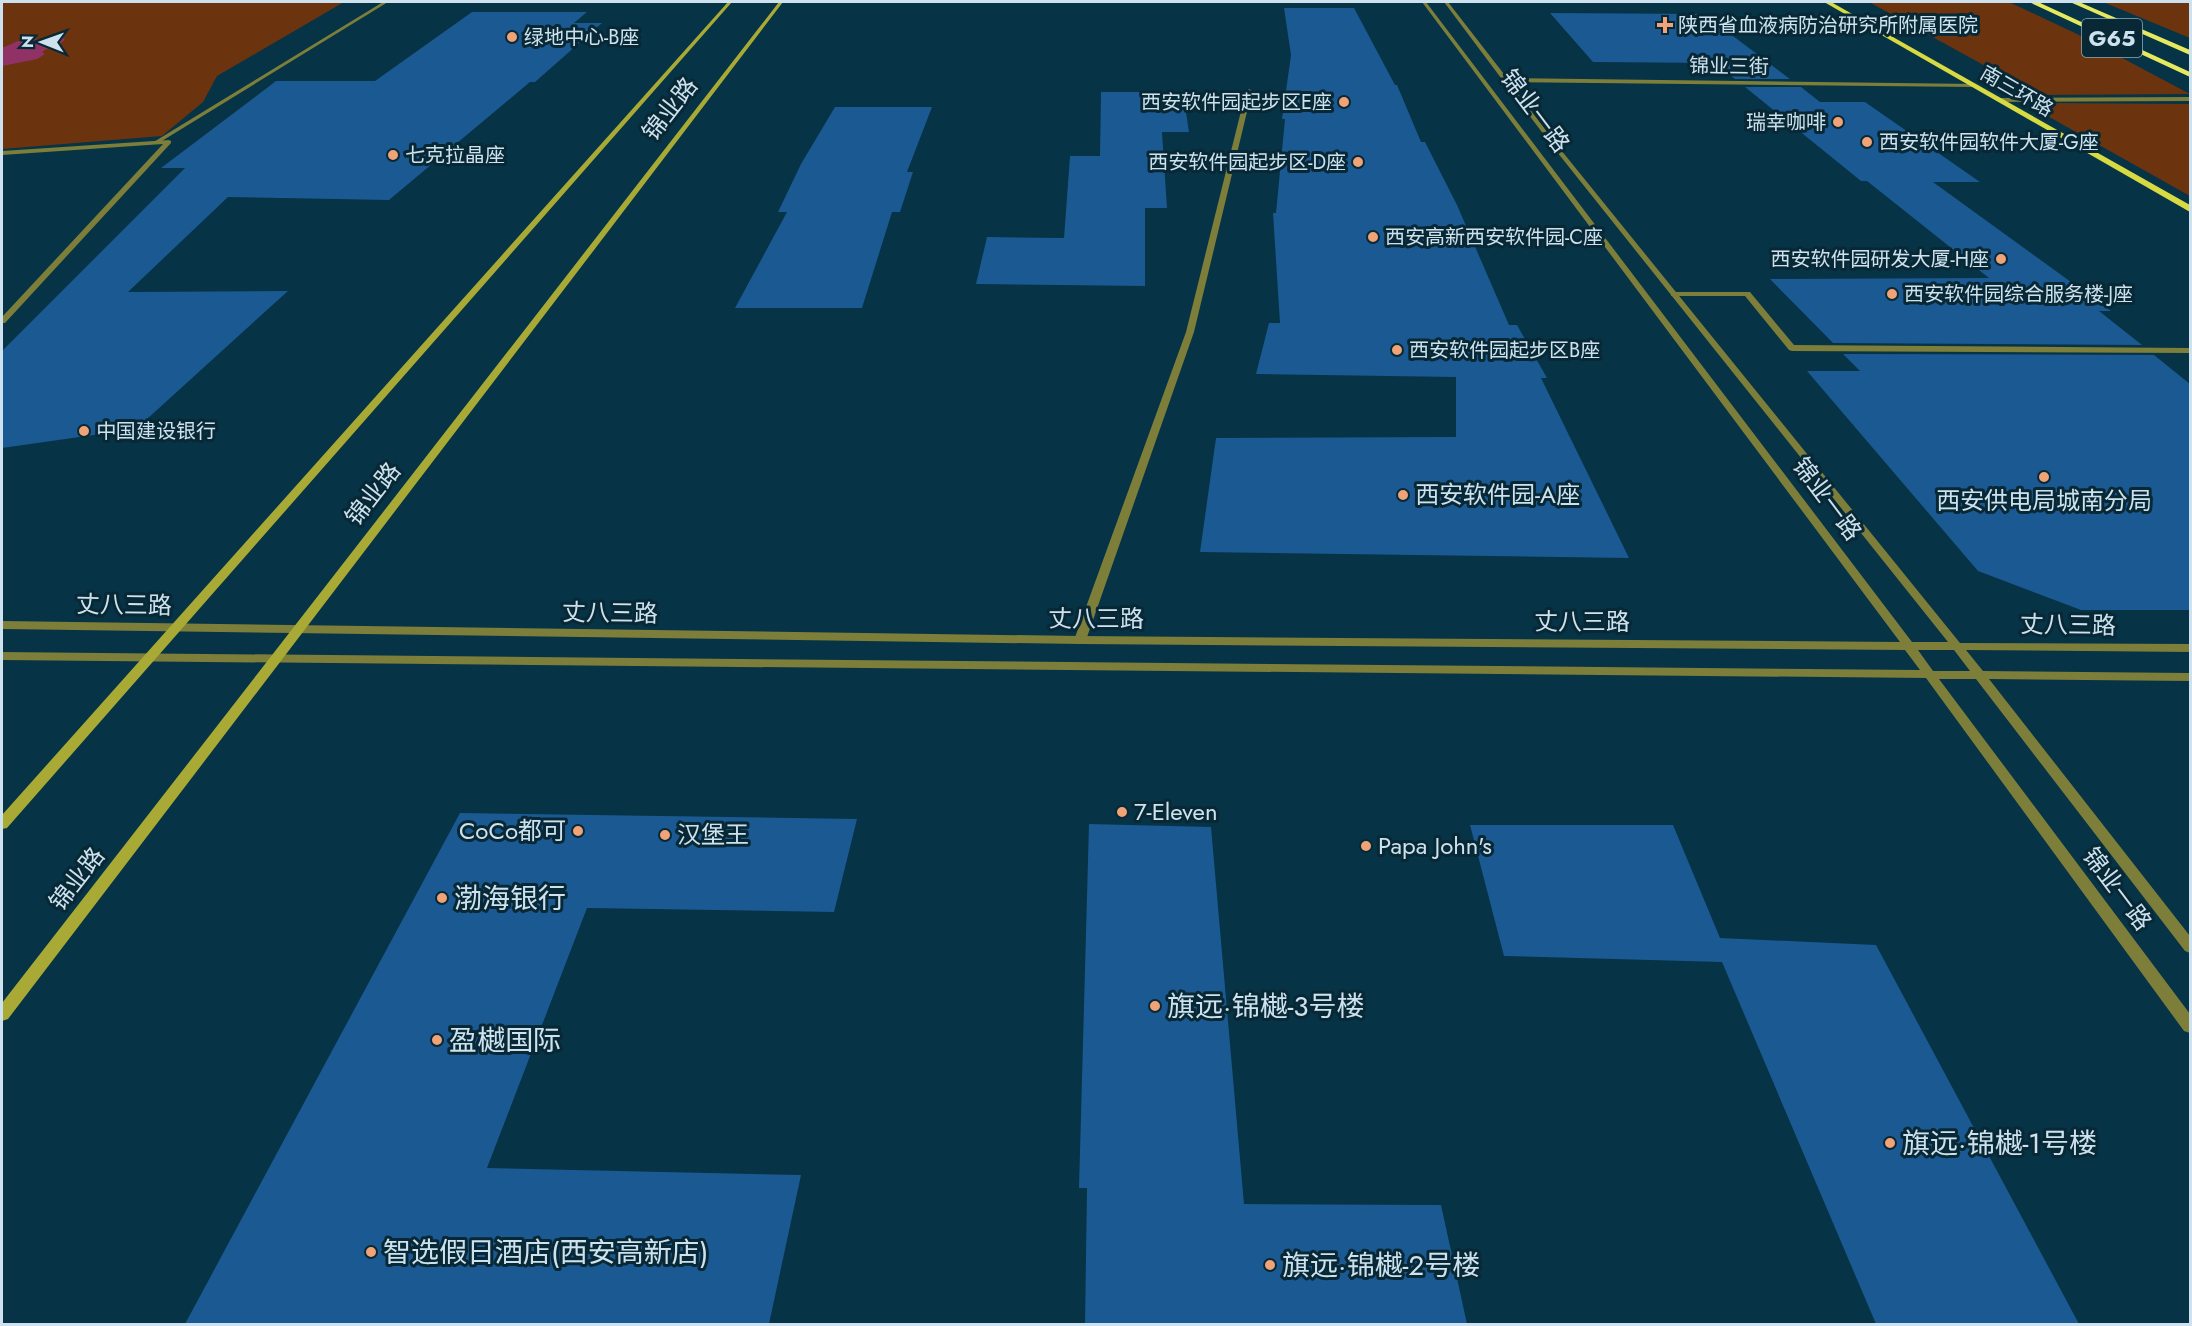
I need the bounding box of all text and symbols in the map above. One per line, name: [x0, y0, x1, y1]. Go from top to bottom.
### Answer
place label: 陕西省血液病防治研究所附属医院: [1678, 11, 1978, 40]
north arrow: [12, 12, 72, 72]
marker: 陕西省血液病防治研究所附属医院: [1656, 16, 1674, 34]
road number: G65: [2082, 19, 2142, 57]
place label: 绿地中心-B座: [524, 23, 639, 52]
marker: 绿地中心-B座: [505, 30, 519, 44]
text: N: [16, 35, 39, 48]
street label: 锦业三街: [1689, 51, 1769, 82]
street label: 南三环路: [1975, 59, 2059, 124]
street label: 锦业一路: [1493, 62, 1578, 160]
street label: 锦业路: [634, 70, 706, 148]
place label: 西安软件园起步区E座: [1141, 88, 1332, 117]
marker: 西安软件园起步区E座: [1337, 95, 1351, 109]
place label: 瑞幸咖啡: [1746, 108, 1826, 137]
marker: 瑞幸咖啡: [1831, 115, 1845, 129]
place label: 西安软件园软件大厦-G座: [1879, 128, 2099, 157]
marker: 西安软件园软件大厦-G座: [1860, 135, 1874, 149]
place label: 七克拉晶座: [405, 141, 505, 170]
marker: 七克拉晶座: [386, 148, 400, 162]
place label: 西安软件园起步区-D座: [1148, 148, 1346, 177]
marker: 西安软件园起步区-D座: [1351, 155, 1365, 169]
place label: 西安高新西安软件园-C座: [1385, 223, 1603, 252]
marker: 西安高新西安软件园-C座: [1366, 230, 1380, 244]
place label: 西安软件园研发大厦-H座: [1771, 245, 1989, 274]
marker: 西安软件园研发大厦-H座: [1994, 252, 2008, 266]
place label: 西安软件园综合服务楼-J座: [1904, 280, 2133, 309]
marker: 西安软件园综合服务楼-J座: [1885, 287, 1899, 301]
place label: 西安软件园起步区B座: [1409, 336, 1600, 365]
marker: 西安软件园起步区B座: [1390, 343, 1404, 357]
place label: 中国建设银行: [96, 417, 216, 446]
marker: 中国建设银行: [77, 424, 91, 438]
street label: 锦业一路: [1785, 450, 1870, 548]
street label: 锦业路: [337, 455, 409, 533]
marker: 西安供电局城南分局: [2037, 470, 2051, 484]
place label: 西安软件园-A座: [1415, 477, 1580, 512]
place label: 西安供电局城南分局: [1936, 483, 2152, 518]
marker: 西安软件园-A座: [1396, 488, 1410, 502]
street label: 丈八三路: [76, 586, 172, 623]
street label: 丈八三路: [562, 594, 658, 631]
street label: 丈八三路: [1048, 601, 1144, 636]
street label: 丈八三路: [1534, 604, 1630, 639]
street label: 丈八三路: [2020, 606, 2116, 643]
place label: 7-Eleven: [1134, 794, 1218, 829]
marker: 7-Eleven: [1115, 805, 1129, 819]
place label: CoCo都可: [459, 813, 566, 848]
place label: 汉堡王: [677, 817, 749, 852]
marker: CoCo都可: [571, 824, 585, 838]
marker: 汉堡王: [658, 828, 672, 842]
place label: Papa John's: [1378, 828, 1492, 863]
marker: Papa John's: [1359, 839, 1373, 853]
street label: 锦业路: [41, 840, 113, 918]
street label: 锦业一路: [2075, 840, 2160, 938]
place label: 渤海银行: [454, 878, 566, 919]
marker: 渤海银行: [435, 891, 449, 905]
place label: 旗远·锦樾-3号楼: [1167, 986, 1365, 1027]
marker: 旗远·锦樾-3号楼: [1148, 999, 1162, 1013]
place label: 盈樾国际: [449, 1020, 561, 1061]
marker: 盈樾国际: [430, 1033, 444, 1047]
place label: 旗远·锦樾-1号楼: [1902, 1123, 2097, 1164]
marker: 旗远·锦樾-1号楼: [1883, 1136, 1897, 1150]
place label: 智选假日酒店(西安高新店): [383, 1232, 708, 1273]
marker: 智选假日酒店(西安高新店): [364, 1245, 378, 1259]
place label: 旗远·锦樾-2号楼: [1282, 1245, 1480, 1286]
marker: 旗远·锦樾-2号楼: [1263, 1258, 1277, 1272]

